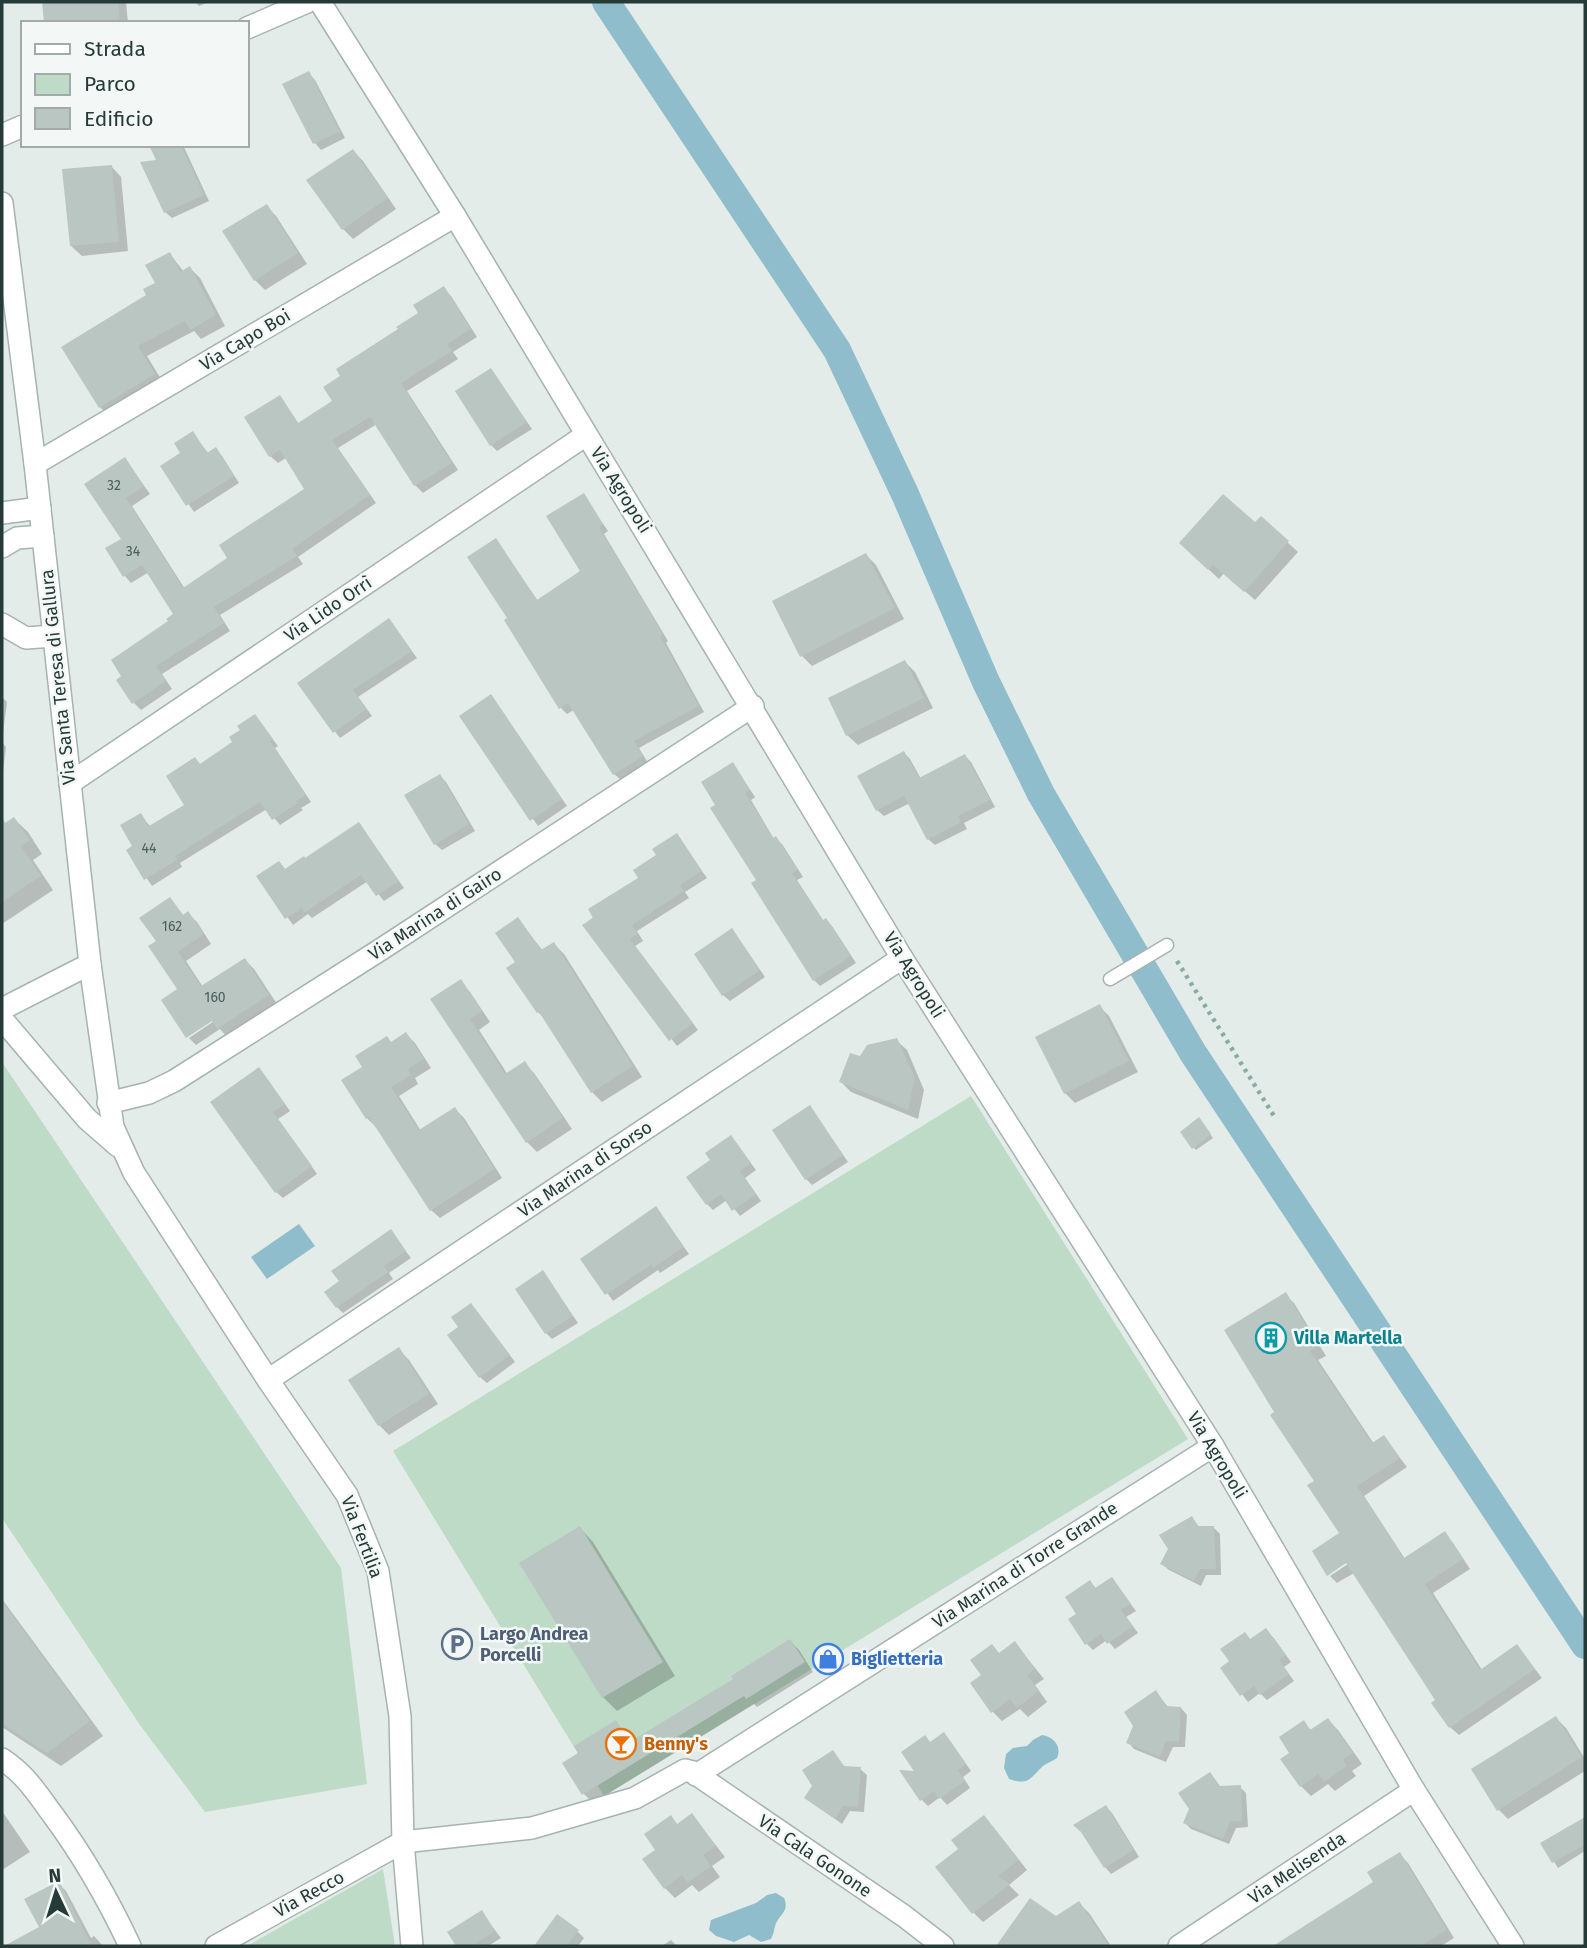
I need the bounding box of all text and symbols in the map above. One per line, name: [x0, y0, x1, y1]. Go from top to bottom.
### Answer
legend: [21, 21, 248, 147]
text: Strada: [84, 36, 146, 62]
text: Parco: [84, 71, 136, 97]
text: Edificio: [84, 106, 154, 132]
street label: Via Capo Boi: [196, 304, 294, 376]
street label: Via Agropoli: [586, 443, 656, 537]
house number: 32: [107, 477, 121, 494]
house number: 34: [126, 543, 141, 560]
street label: Via Santa Teresa di Gallura: [36, 568, 80, 786]
street label: Via Lido Orrì: [280, 572, 376, 646]
house number: 44: [142, 840, 157, 857]
street label: Via Marina di Gairo: [364, 863, 506, 965]
house number: 162: [162, 918, 182, 935]
street label: Via Agropoli: [879, 928, 949, 1022]
house number: 160: [204, 989, 226, 1006]
street label: Via Marina di Sorso: [514, 1116, 656, 1222]
building icon: Villa Martella: [1254, 1321, 1288, 1355]
place label: Villa Martella: [1293, 1327, 1402, 1349]
street label: Via Agropoli: [1182, 1407, 1252, 1503]
street label: Via Fertilia: [336, 1493, 388, 1581]
street label: Via Marina di Torre Grande: [928, 1497, 1122, 1633]
place label: Largo Andrea Porcelli: [480, 1623, 588, 1666]
parking icon: Largo Andrea Porcelli: [440, 1627, 474, 1661]
shop icon: Biglietteria: [811, 1642, 845, 1676]
place label: Biglietteria: [851, 1648, 943, 1670]
bar icon: Benny's: [604, 1727, 638, 1761]
place label: Benny's: [644, 1733, 708, 1755]
street label: Via Cala Gonone: [754, 1810, 876, 1902]
street label: Via Melisenda: [1244, 1827, 1350, 1909]
north arrow: [21, 1857, 91, 1927]
text: N: [48, 1864, 62, 1887]
street label: Via Recco: [270, 1866, 348, 1922]

